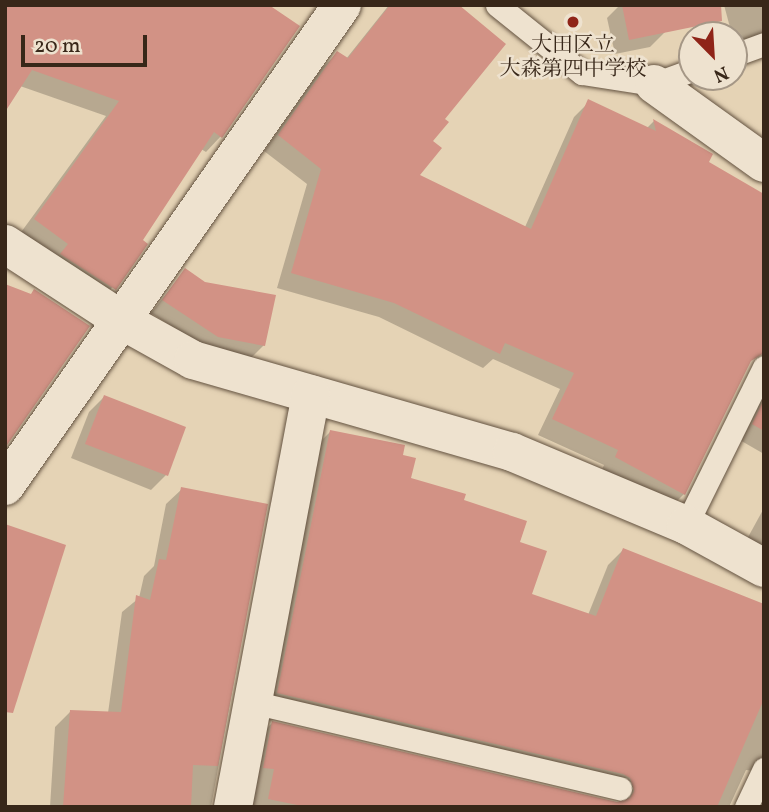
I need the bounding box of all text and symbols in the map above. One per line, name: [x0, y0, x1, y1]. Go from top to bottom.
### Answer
marker: 大田区立 大森第四中学校: [565, 14, 581, 30]
scale bar: [24, 21, 150, 65]
north arrow: [678, 21, 748, 91]
text: 20 m: [34, 32, 80, 61]
place label: 大田区立 大森第四中学校: [500, 33, 646, 83]
text: N: [709, 59, 732, 88]

